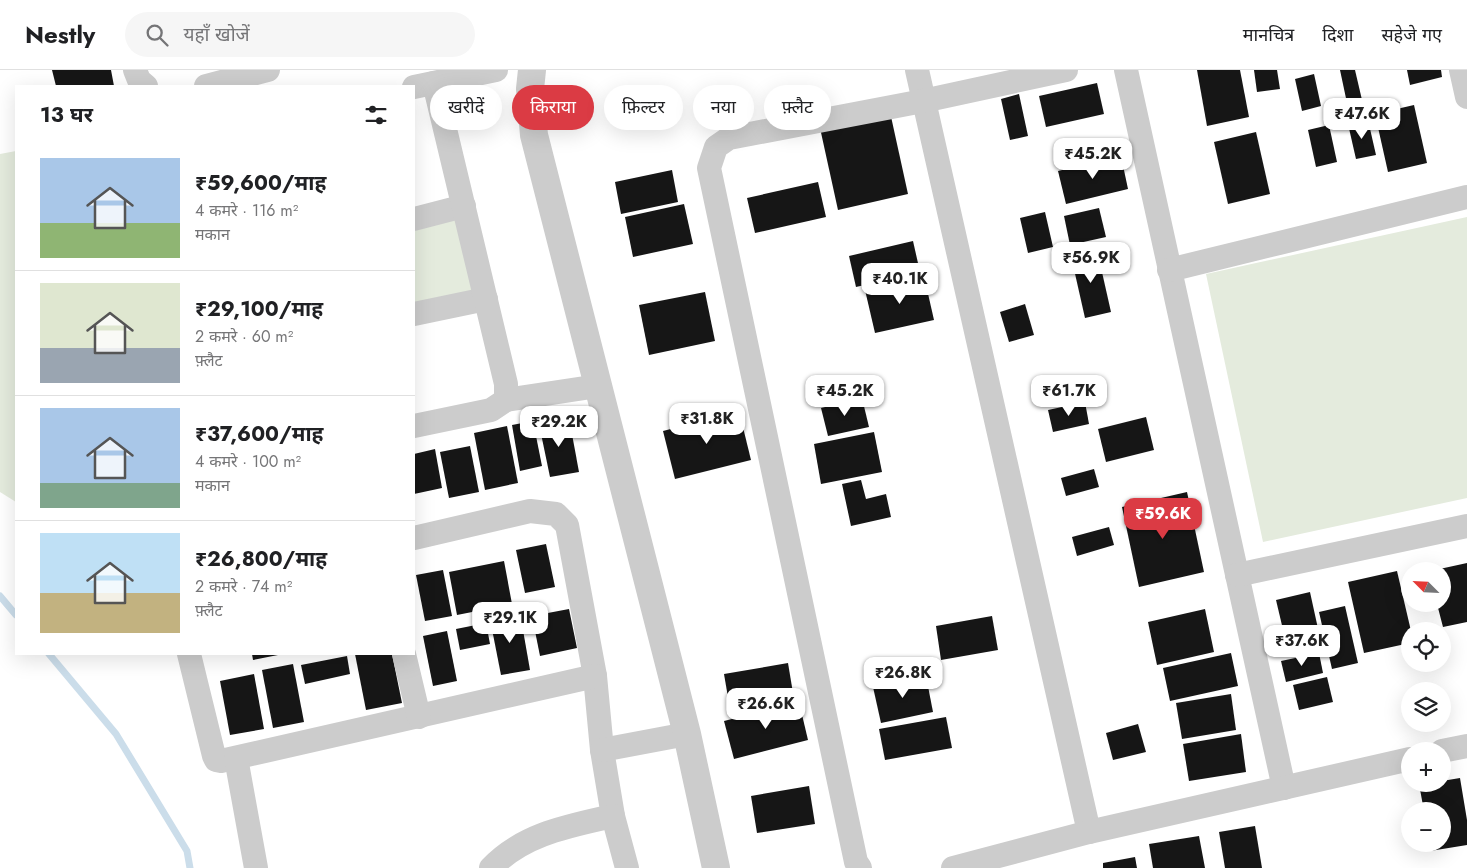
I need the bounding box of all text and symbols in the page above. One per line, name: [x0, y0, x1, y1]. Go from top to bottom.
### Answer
search box: [125, 12, 475, 57]
text: Nestly: [25, 17, 95, 52]
icon: search: [143, 21, 171, 49]
text: यहाँ खोजें: [183, 21, 250, 48]
text: मानचित्र: [1243, 22, 1294, 48]
text: दिशा: [1322, 22, 1353, 48]
text: सहेजे गए: [1381, 22, 1442, 48]
chip: खरीदें: [430, 85, 502, 130]
chip: किराया: [512, 85, 594, 130]
chip: फ़िल्टर: [604, 85, 683, 130]
chip: नया: [693, 85, 754, 130]
chip: फ़्लैट: [764, 85, 831, 130]
pin: ₹47.6K: [1321, 98, 1403, 140]
text: 13 घर: [40, 100, 93, 130]
icon: filters: [362, 101, 390, 129]
text: ₹47.6K: [1334, 102, 1390, 125]
pin: ₹45.2K: [1052, 138, 1134, 180]
text: ₹45.2K: [1064, 142, 1122, 165]
text: ₹59,600/माह: [195, 168, 326, 198]
icon: home: [80, 178, 140, 238]
text: 4 कमरे · 116 m²: [195, 199, 298, 222]
text: मकान: [195, 223, 230, 246]
pin: ₹56.9K: [1050, 242, 1132, 284]
text: ₹56.9K: [1062, 246, 1120, 269]
pin: ₹40.1K: [859, 262, 941, 305]
text: ₹40.1K: [872, 267, 928, 290]
text: ₹29,100/माह: [195, 294, 323, 324]
icon: home: [80, 303, 140, 363]
text: 2 कमरे · 60 m²: [195, 325, 293, 348]
text: फ़्लैट: [195, 349, 223, 372]
pin: ₹45.2K: [804, 374, 886, 417]
pin: ₹61.7K: [1028, 374, 1110, 417]
text: ₹45.2K: [816, 379, 874, 402]
text: ₹61.7K: [1042, 379, 1096, 402]
pin: ₹31.8K: [666, 402, 748, 445]
pin: ₹29.2K: [518, 406, 600, 448]
text: ₹31.8K: [680, 407, 734, 430]
text: ₹29.2K: [531, 410, 587, 433]
text: ₹37,600/माह: [195, 419, 323, 449]
icon: home: [80, 428, 140, 488]
text: 4 कमरे · 100 m²: [195, 450, 301, 473]
text: मकान: [195, 474, 230, 497]
pin: ₹59.6K: [1122, 498, 1204, 540]
text: ₹59.6K: [1135, 502, 1191, 525]
text: ₹26,800/माह: [195, 544, 327, 574]
icon: home: [80, 553, 140, 613]
north arrow: [1401, 562, 1451, 612]
map controls: [1401, 562, 1451, 852]
text: 2 कमरे · 74 m²: [195, 575, 292, 598]
text: फ़्लैट: [195, 599, 223, 622]
pin: ₹29.1K: [469, 602, 551, 644]
text: ₹29.1K: [483, 606, 537, 629]
button: locate: [1401, 622, 1451, 672]
pin: ₹37.6K: [1261, 624, 1343, 667]
text: ₹37.6K: [1275, 629, 1329, 652]
pin: ₹26.8K: [862, 656, 944, 699]
text: ₹26.8K: [875, 661, 931, 684]
button: layers: [1401, 682, 1451, 732]
pin: ₹26.6K: [725, 688, 807, 730]
text: ₹26.6K: [737, 692, 795, 715]
button: +: [1401, 742, 1451, 792]
button: −: [1401, 802, 1451, 852]

